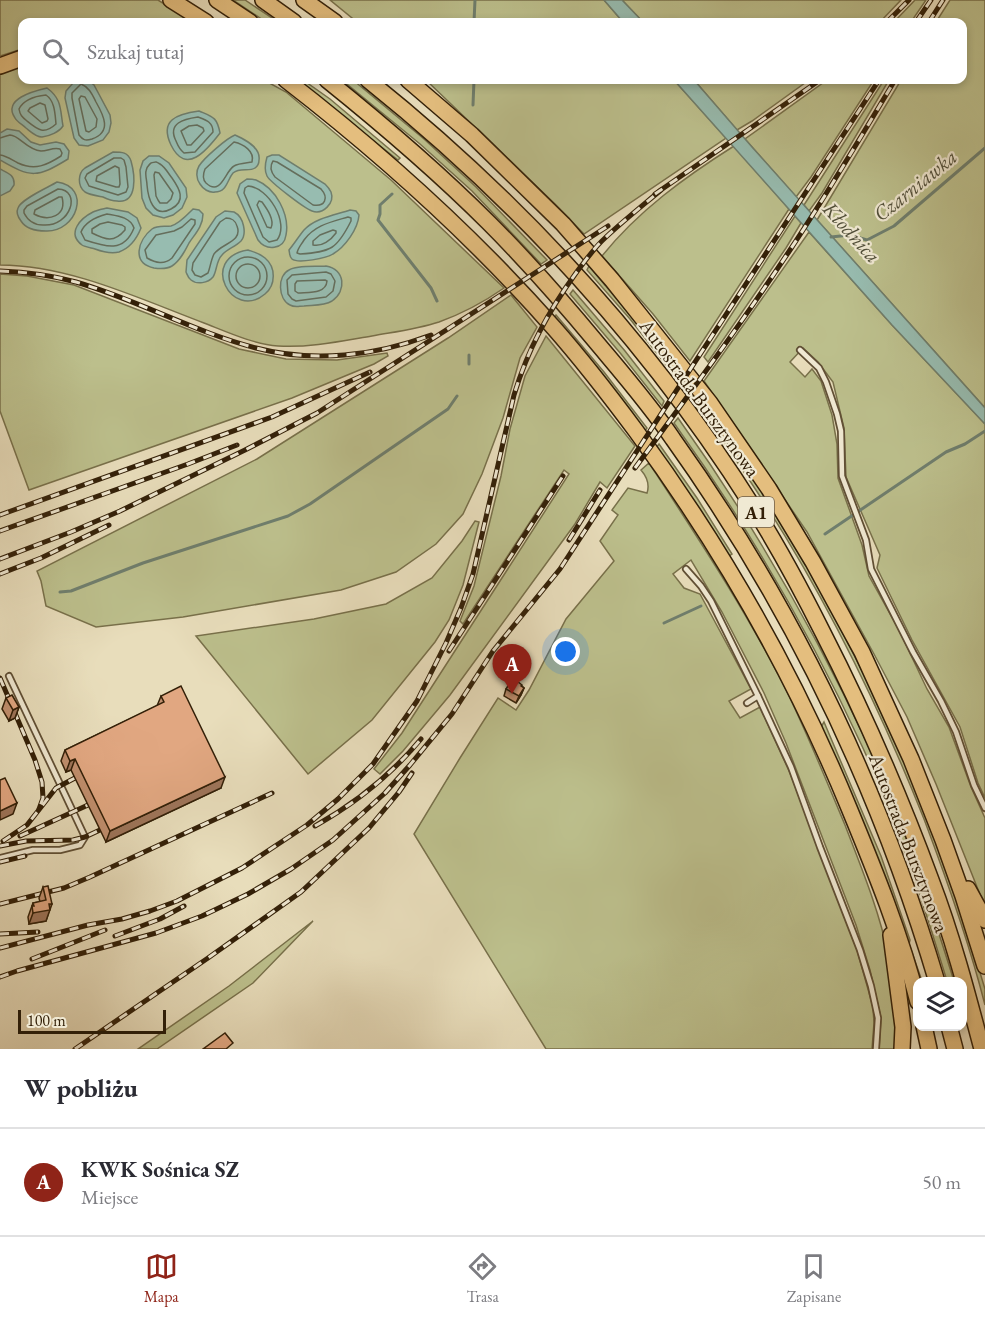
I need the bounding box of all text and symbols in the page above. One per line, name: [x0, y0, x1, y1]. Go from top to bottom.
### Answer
search box: [18, 18, 967, 84]
icon: search: [39, 35, 72, 68]
text: Szukaj tutaj: [87, 37, 184, 66]
water label: Czarniawka: [868, 143, 962, 227]
water label: Kłodnica: [817, 195, 887, 268]
street label: Autostrada Bursztynowa: [633, 313, 766, 482]
road number: A1: [738, 497, 774, 527]
your location: [551, 637, 580, 666]
pin: A: [492, 644, 532, 694]
street label: Autostrada Bursztynowa: [863, 749, 955, 936]
map controls: [913, 977, 967, 1031]
button: layers: [913, 977, 967, 1031]
scale bar: [18, 1007, 166, 1034]
text: 100 m: [27, 1010, 66, 1031]
text: W pobliżu: [24, 1071, 138, 1105]
text: KWK Sośnica SZ: [81, 1155, 239, 1184]
text: A: [36, 1169, 51, 1195]
text: 50 m: [922, 1169, 961, 1195]
text: Miejsce: [81, 1184, 138, 1210]
tab: Mapa: [144, 1250, 179, 1307]
tab: Trasa: [466, 1250, 499, 1307]
tab: Zapisane: [787, 1250, 841, 1307]

